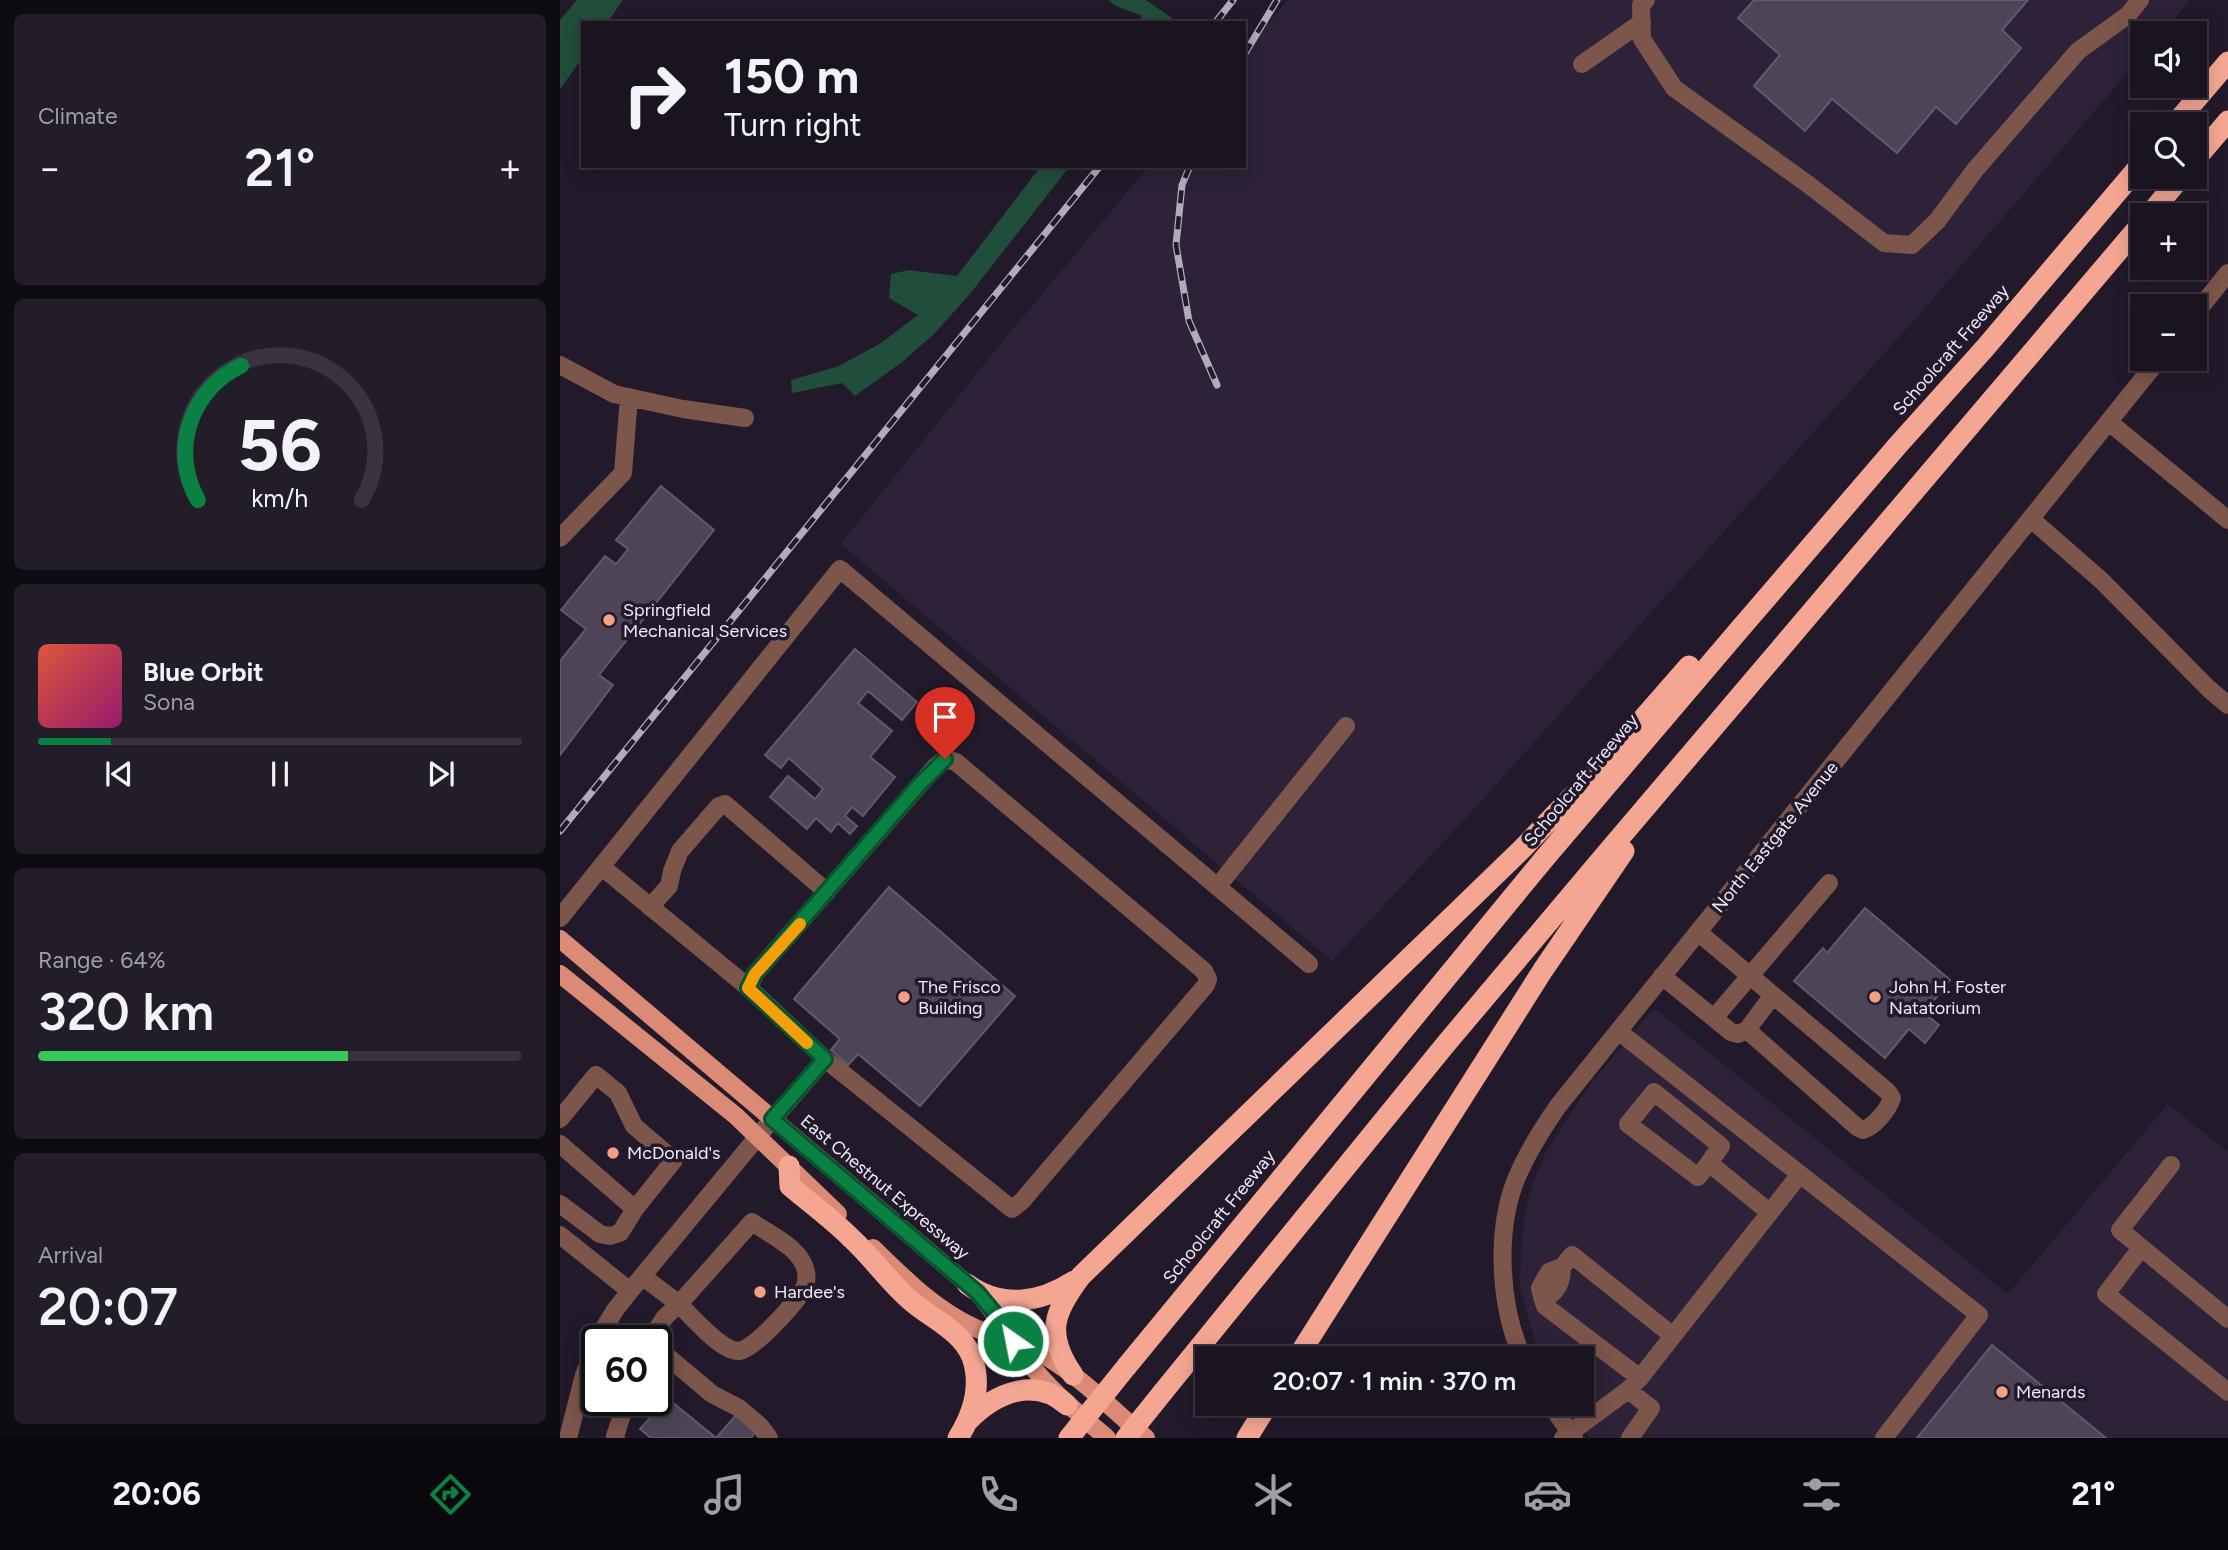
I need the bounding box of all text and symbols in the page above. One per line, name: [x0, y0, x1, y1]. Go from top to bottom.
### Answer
map controls: [2130, 21, 2207, 371]
button: sound: [2130, 21, 2207, 98]
text: 150 m: [724, 46, 859, 105]
icon: right: [609, 49, 700, 140]
text: Climate: [38, 102, 117, 130]
text: Turn right: [724, 106, 862, 144]
button: search: [2130, 112, 2207, 189]
text: 21°: [245, 137, 315, 199]
text: −: [38, 145, 62, 191]
text: +: [498, 145, 522, 191]
button: +: [2130, 203, 2207, 280]
street label: Schoolcraft Freeway: [1888, 280, 2014, 420]
button: −: [2130, 294, 2207, 371]
text: 56: [238, 402, 322, 489]
text: km/h: [251, 483, 309, 513]
place label: Springfield Mechanical Services: [623, 599, 787, 642]
marker: Springfield Mechanical Services: [601, 612, 617, 628]
text: Blue Orbit: [143, 656, 264, 688]
pin: [915, 687, 975, 759]
text: Sona: [143, 688, 195, 716]
icon: arrive: [926, 698, 964, 736]
street label: Schoolcraft Freeway: [1519, 709, 1643, 851]
icon: previous: [100, 755, 138, 793]
icon: pause: [261, 755, 299, 793]
icon: next: [422, 755, 460, 793]
street label: North Eastgate Avenue: [1707, 757, 1843, 917]
text: Range · 64%: [38, 946, 166, 974]
place label: The Frisco Building: [918, 976, 1001, 1019]
place label: John H. Foster Natatorium: [1889, 976, 2006, 1019]
text: 320 km: [38, 981, 214, 1043]
marker: The Frisco Building: [896, 989, 912, 1005]
marker: John H. Foster Natatorium: [1867, 989, 1883, 1005]
street label: East Chestnut Expressway: [796, 1110, 974, 1264]
place label: McDonald's: [627, 1142, 721, 1164]
marker: McDonald's: [605, 1145, 621, 1161]
street label: Schoolcraft Freeway: [1158, 1145, 1280, 1288]
text: Arrival: [38, 1241, 103, 1269]
text: 20:07: [38, 1276, 178, 1338]
place label: Hardee's: [774, 1281, 845, 1303]
marker: Hardee's: [752, 1284, 768, 1300]
position arrow: [976, 1304, 1050, 1378]
speed limit sign: 60: [581, 1325, 672, 1416]
text: 20:07 · 1 min · 370 m: [1273, 1365, 1516, 1397]
place label: Menards: [2016, 1381, 2085, 1403]
marker: Menards: [1994, 1384, 2010, 1400]
icon: directions: [426, 1470, 475, 1519]
icon: music: [700, 1470, 749, 1519]
icon: phone: [974, 1470, 1023, 1519]
icon: climate: [1249, 1470, 1298, 1519]
icon: car: [1523, 1470, 1572, 1519]
icon: filters: [1797, 1470, 1846, 1519]
text: 20:06: [113, 1475, 201, 1513]
text: 21°: [2071, 1475, 2115, 1513]

